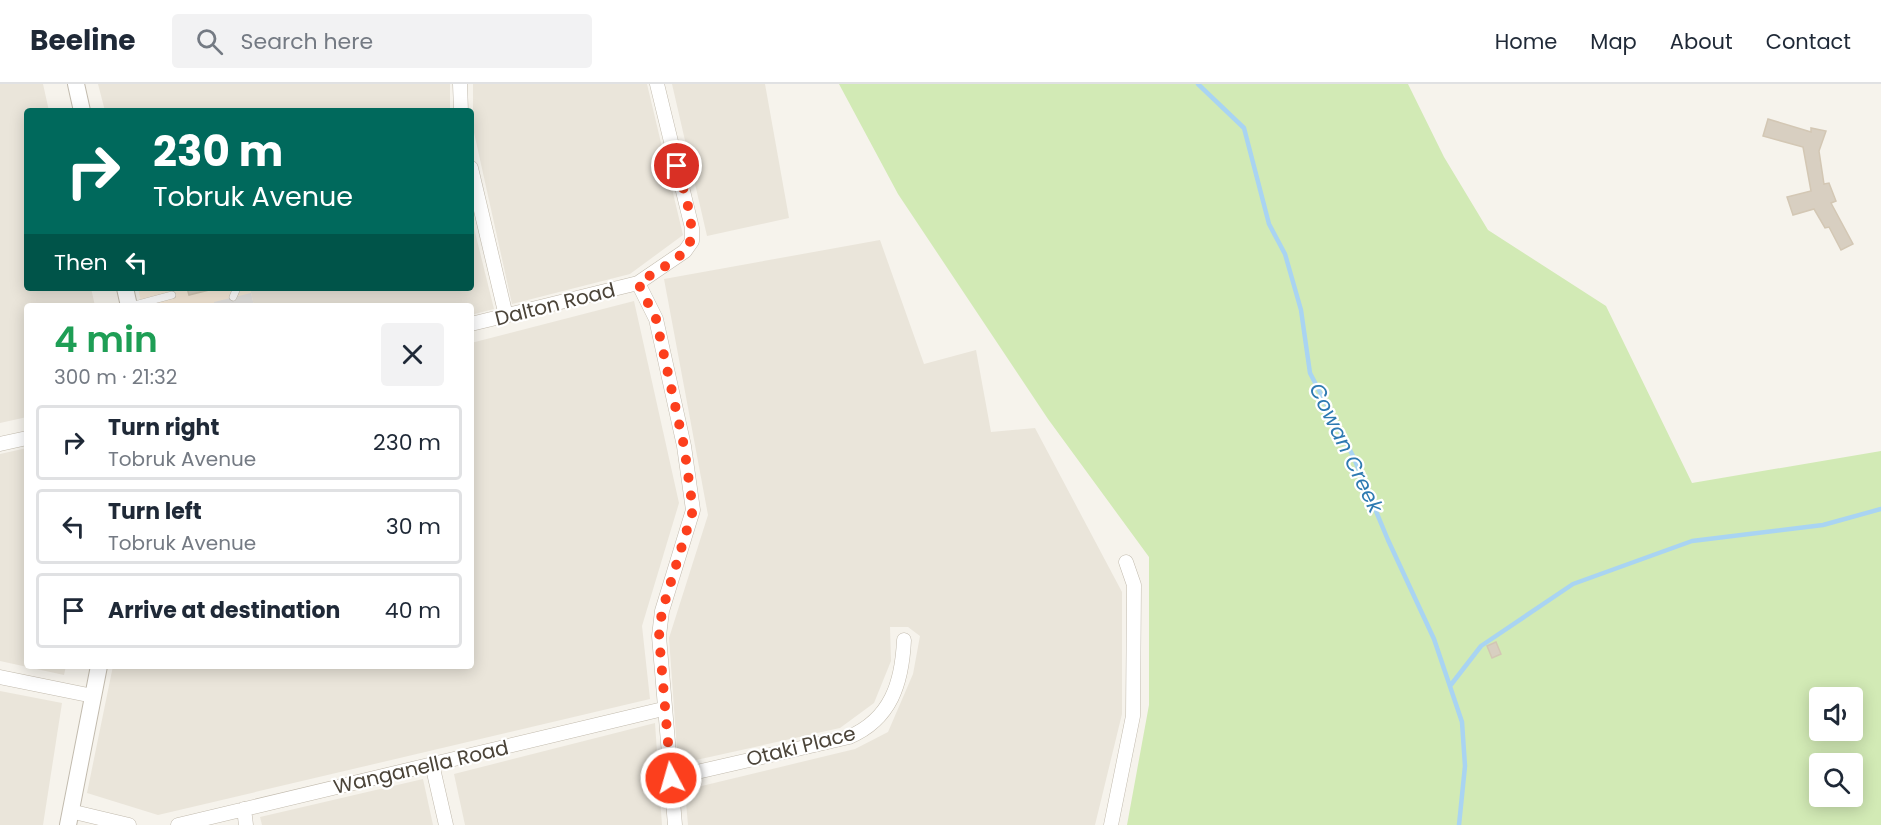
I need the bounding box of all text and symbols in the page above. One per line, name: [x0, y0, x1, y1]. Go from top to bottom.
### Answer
search box: [172, 14, 592, 68]
text: Beeline: [30, 21, 136, 60]
icon: search: [193, 25, 226, 58]
text: Search here: [241, 26, 373, 57]
text: Home: [1495, 27, 1557, 56]
text: Map: [1590, 27, 1637, 56]
text: About: [1670, 27, 1733, 56]
text: Contact: [1766, 27, 1851, 56]
text: 230 m: [153, 122, 283, 181]
icon: right: [54, 132, 132, 210]
pin: [651, 140, 702, 191]
icon: arrive: [660, 149, 693, 182]
text: Tobruk Avenue: [153, 178, 353, 215]
icon: left: [120, 246, 153, 279]
text: Then: [54, 247, 108, 278]
street label: Dalton Road: [492, 276, 618, 332]
text: 4 min: [54, 314, 158, 365]
button: close: [381, 323, 444, 386]
text: 300 m · 21:32: [54, 363, 177, 391]
water label: Cowan Creek: [1302, 378, 1391, 519]
text: Turn right: [108, 412, 219, 443]
icon: right: [57, 426, 90, 459]
text: 230 m: [373, 427, 441, 458]
text: Tobruk Avenue: [108, 445, 256, 473]
text: Turn left: [108, 496, 202, 527]
icon: left: [57, 510, 90, 543]
text: 30 m: [386, 511, 441, 542]
text: Tobruk Avenue: [108, 529, 256, 557]
icon: arrive: [57, 594, 90, 627]
text: Arrive at destination: [108, 595, 340, 626]
text: 40 m: [385, 595, 441, 626]
map controls: [1809, 687, 1863, 807]
button: sound: [1809, 687, 1863, 741]
street label: Otaki Place: [743, 719, 859, 773]
street label: Wanganella Road: [331, 733, 511, 801]
position arrow: [639, 746, 703, 810]
button: search: [1809, 753, 1863, 807]

